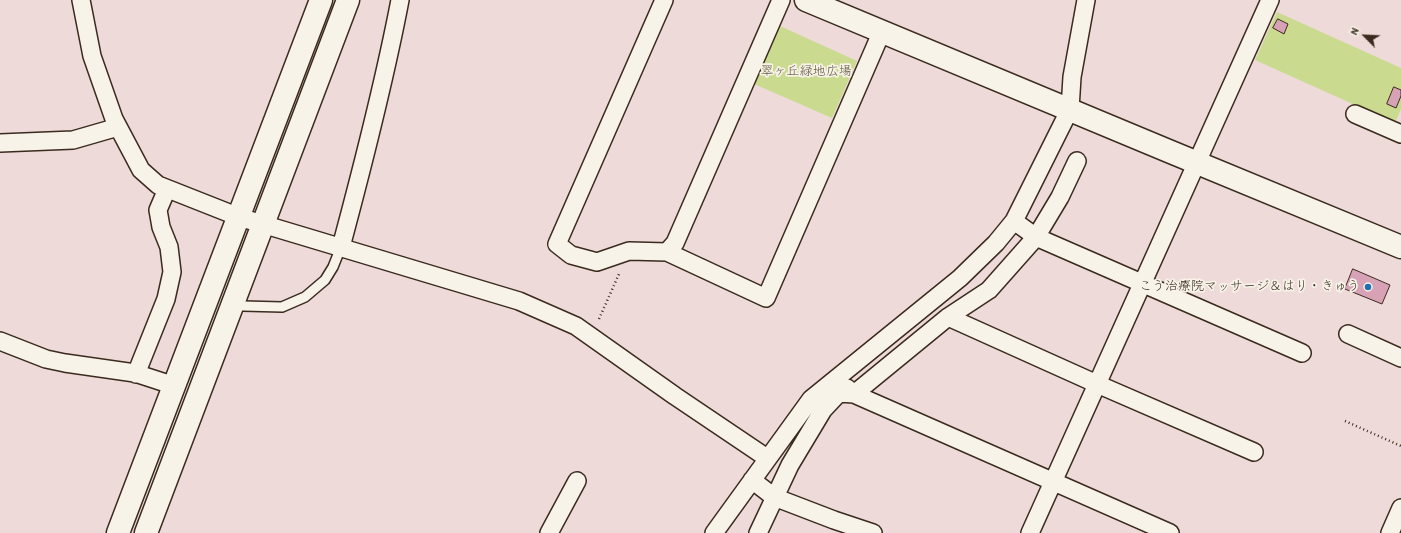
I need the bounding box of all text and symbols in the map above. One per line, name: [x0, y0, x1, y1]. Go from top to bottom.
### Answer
north arrow: [1345, 16, 1385, 56]
text: N: [1346, 26, 1362, 37]
park label: 翠ヶ丘緑地広場: [761, 64, 851, 80]
place label: こう治療院マッサージ＆はり・きゅう: [1139, 279, 1360, 295]
marker: こう治療院マッサージ＆はり・きゅう: [1363, 282, 1373, 292]

